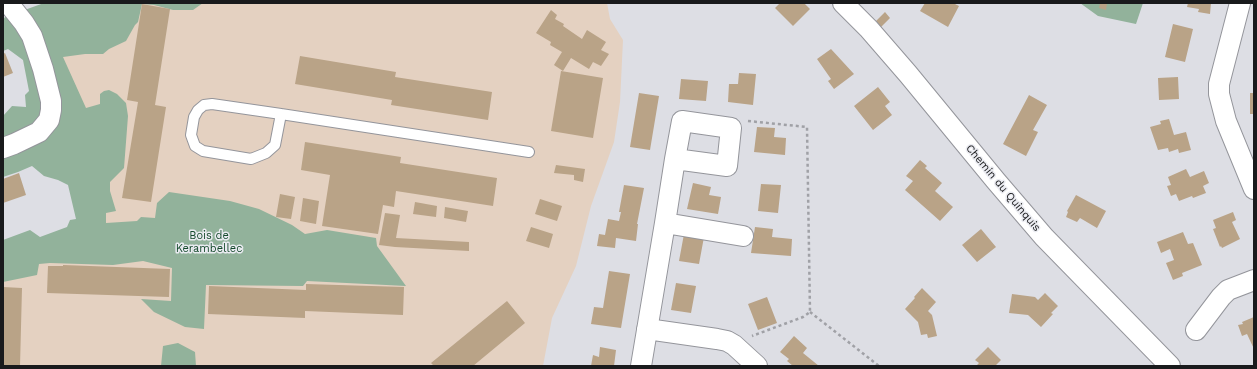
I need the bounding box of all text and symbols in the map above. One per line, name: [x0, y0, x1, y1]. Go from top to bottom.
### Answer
street label: Chemin du Quinquis: [963, 142, 1043, 234]
park label: Bois de Kerambellec: [176, 229, 242, 255]

